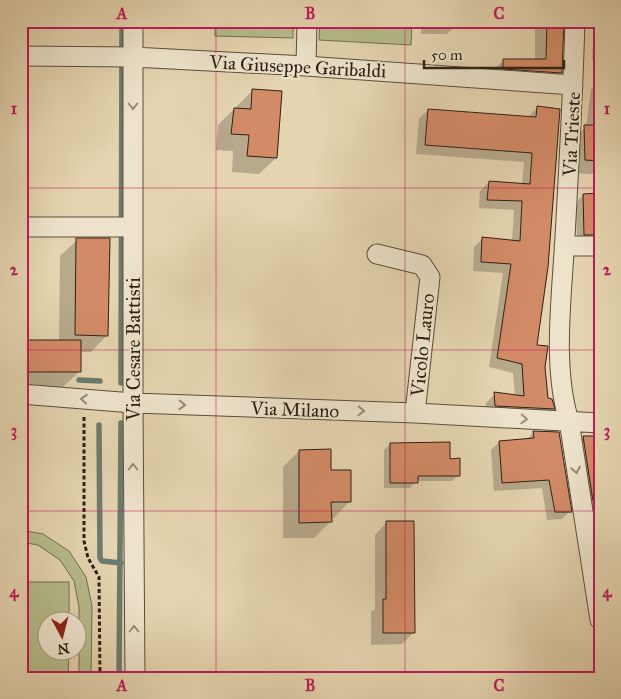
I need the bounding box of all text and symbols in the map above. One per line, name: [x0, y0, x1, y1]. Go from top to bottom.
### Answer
text: A: [116, 4, 128, 23]
text: B: [305, 4, 315, 23]
text: C: [494, 4, 505, 23]
scale bar: [424, 38, 564, 70]
text: 50 m: [431, 46, 463, 64]
street label: Via Giuseppe Garibaldi: [208, 50, 387, 83]
street label: Via Trieste: [558, 91, 585, 178]
text: 1: [11, 99, 18, 118]
text: 1: [604, 99, 611, 118]
one-way arrow: [128, 102, 138, 110]
text: 2: [10, 260, 19, 279]
text: 2: [603, 260, 612, 279]
street label: Via Cesare Battisti: [122, 277, 145, 422]
street label: Vicolo Lauro: [406, 292, 439, 399]
one-way arrow: [80, 394, 88, 405]
street label: Via Milano: [249, 396, 340, 423]
one-way arrow: [178, 399, 186, 410]
one-way arrow: [358, 406, 366, 417]
one-way arrow: [520, 413, 528, 424]
text: 3: [11, 421, 17, 441]
text: 3: [604, 421, 610, 441]
one-way arrow: [128, 462, 138, 470]
one-way arrow: [571, 465, 581, 474]
text: 4: [10, 582, 20, 602]
text: 4: [603, 582, 613, 602]
north arrow: [38, 612, 88, 662]
one-way arrow: [129, 625, 140, 633]
text: N: [56, 639, 70, 658]
text: A: [116, 676, 128, 695]
text: B: [305, 676, 315, 695]
text: C: [494, 676, 505, 695]

